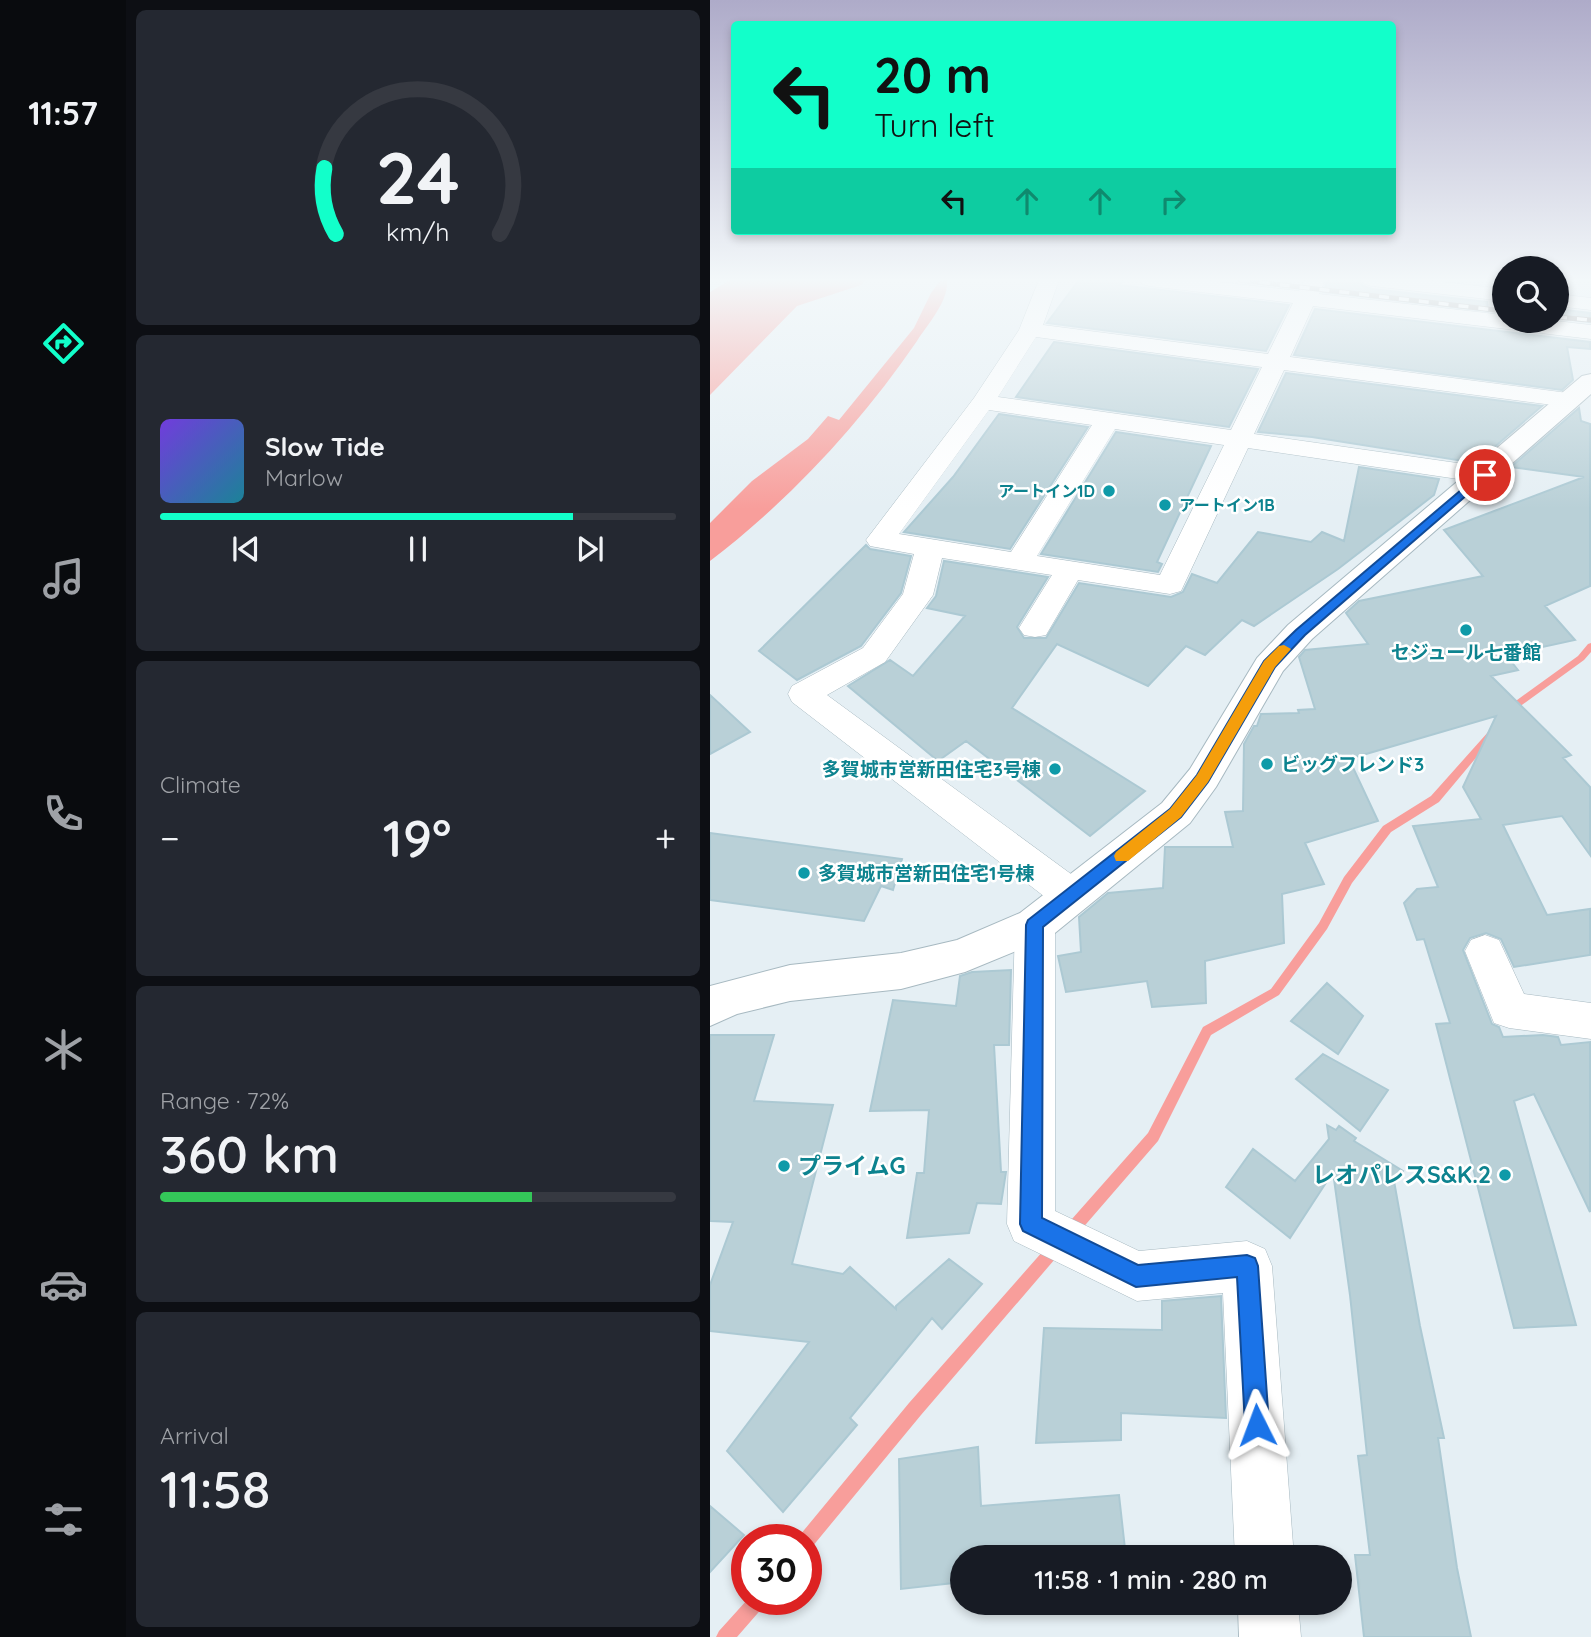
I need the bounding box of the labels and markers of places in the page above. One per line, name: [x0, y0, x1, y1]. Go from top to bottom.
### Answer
pin: [1455, 445, 1515, 505]
place label: アートイン1D: [998, 481, 1095, 501]
marker: アートイン1D: [1101, 483, 1117, 499]
place label: アートイン1B: [1179, 495, 1275, 515]
marker: アートイン1B: [1157, 497, 1173, 513]
marker: セジュール七番館: [1458, 622, 1474, 638]
place label: セジュール七番館: [1391, 640, 1541, 664]
place label: ビッグフレンド3: [1281, 752, 1424, 776]
marker: ビッグフレンド3: [1259, 756, 1275, 772]
place label: 多賀城市営新田住宅3号棟: [822, 757, 1041, 781]
marker: 多賀城市営新田住宅3号棟: [1047, 761, 1063, 777]
place label: 多賀城市営新田住宅1号棟: [818, 861, 1034, 885]
marker: 多賀城市営新田住宅1号棟: [796, 865, 812, 881]
place label: プライムG: [798, 1151, 906, 1180]
marker: プライムG: [776, 1158, 792, 1174]
place label: レオパレスS&K.2: [1312, 1160, 1491, 1189]
marker: レオパレスS&K.2: [1497, 1167, 1513, 1183]

